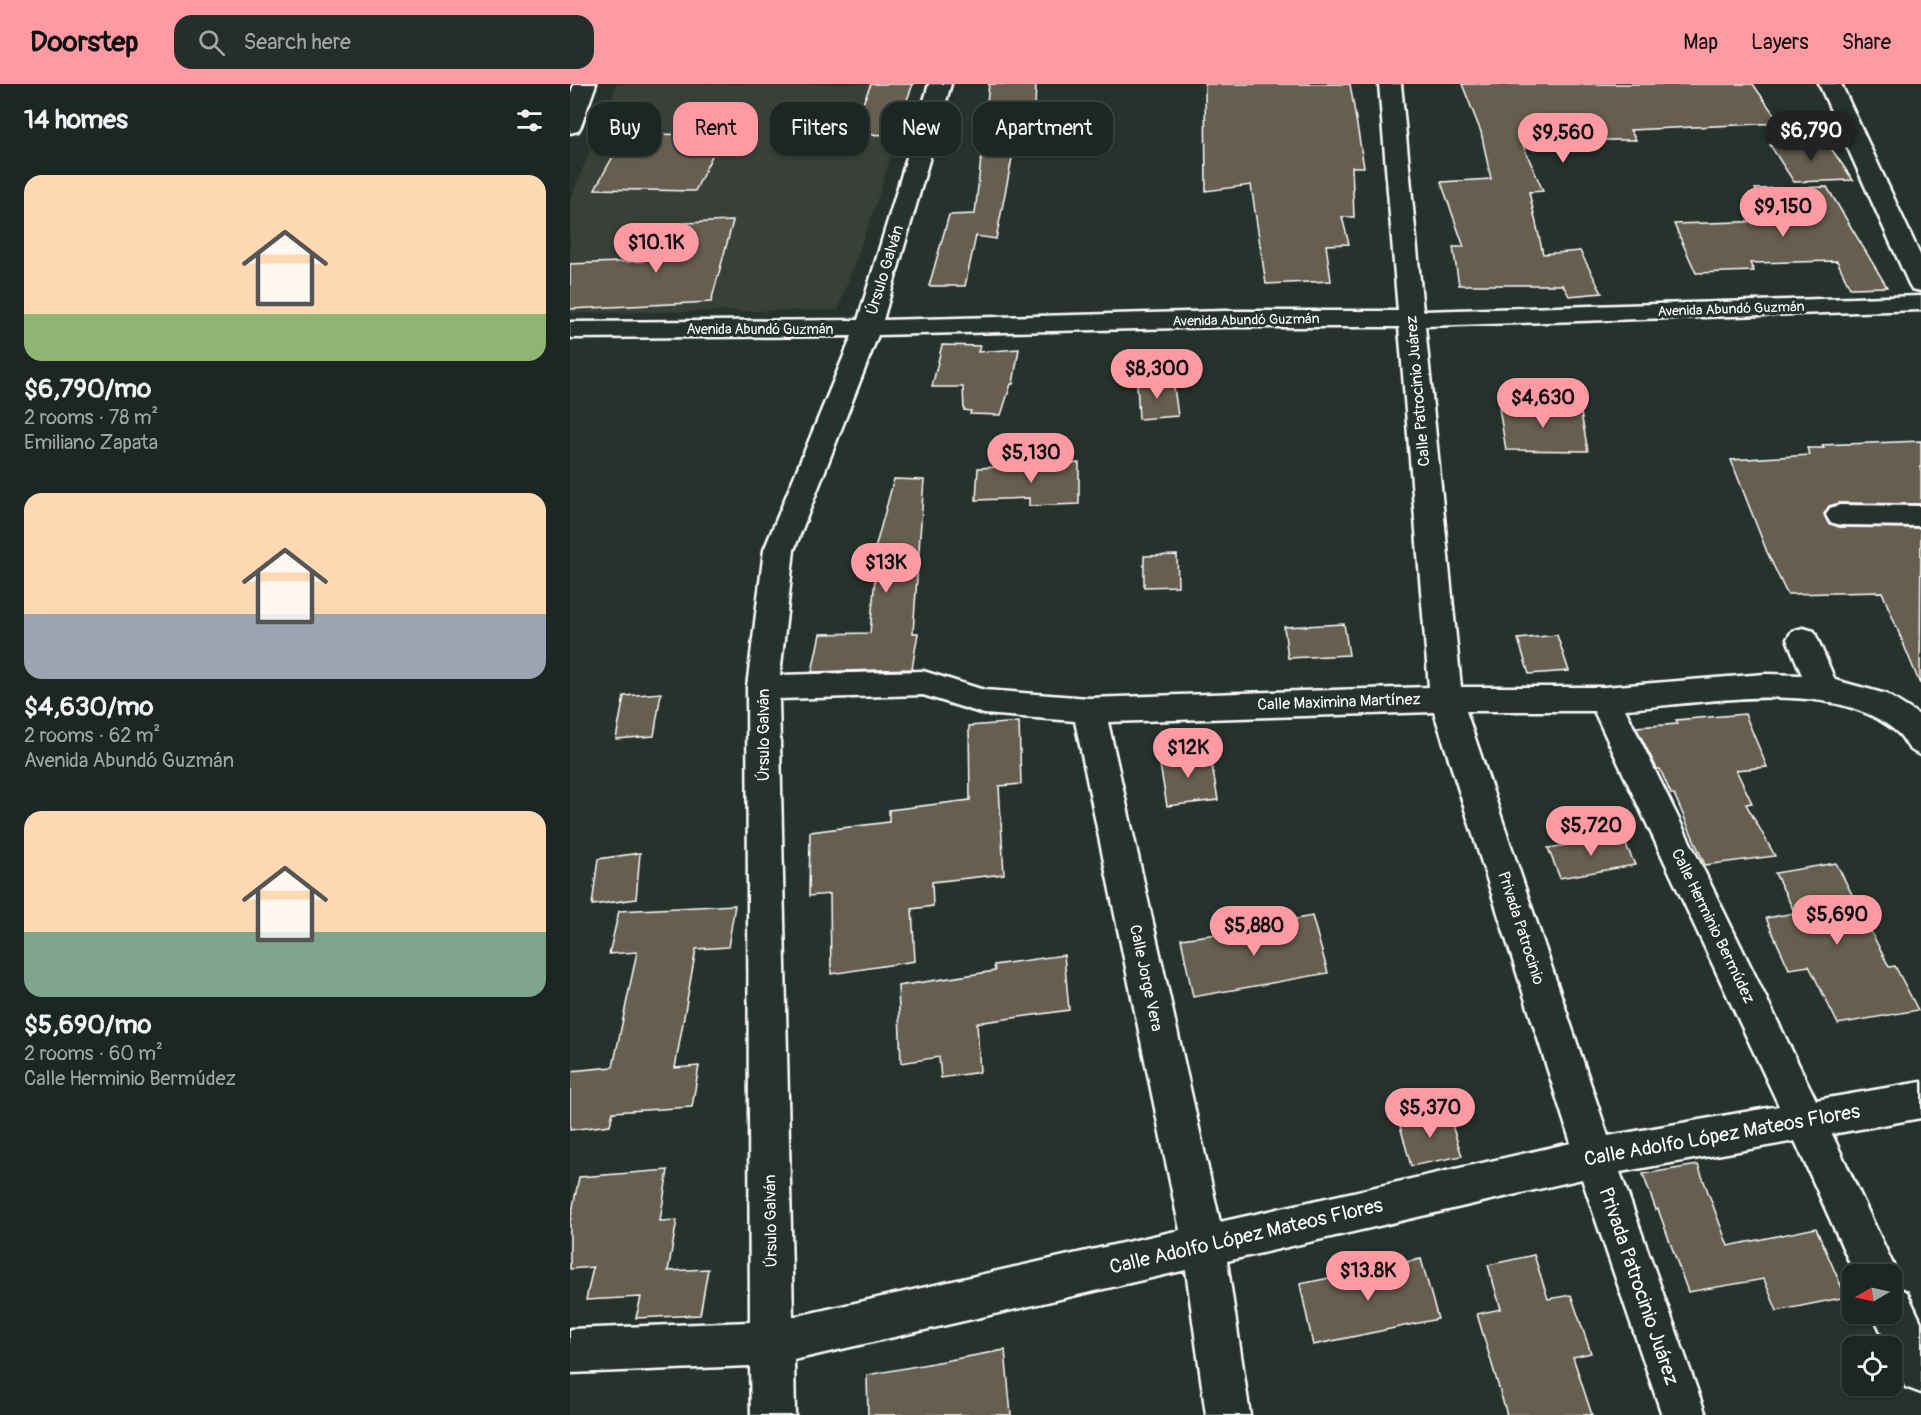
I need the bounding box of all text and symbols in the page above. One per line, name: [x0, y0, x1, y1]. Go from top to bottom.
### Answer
search box: [174, 15, 594, 69]
text: Doorstep: [30, 25, 138, 60]
icon: search: [195, 26, 228, 59]
text: Search here: [243, 28, 351, 56]
text: Map: [1683, 29, 1718, 56]
text: Layers: [1751, 29, 1809, 56]
text: Share: [1842, 29, 1891, 56]
chip: Buy: [588, 102, 661, 156]
chip: Rent: [673, 102, 758, 156]
chip: Filters: [770, 102, 869, 156]
chip: New: [881, 102, 961, 156]
chip: Apartment: [973, 102, 1113, 156]
text: 14 homes: [24, 104, 128, 136]
icon: filters: [513, 104, 546, 137]
pin: $6,790: [1762, 111, 1860, 162]
pin: $9,560: [1514, 113, 1612, 164]
text: $6,790: [1780, 118, 1842, 143]
text: $9,560: [1532, 120, 1594, 145]
pin: $9,150: [1734, 187, 1832, 238]
text: $9,150: [1754, 194, 1812, 219]
icon: home: [231, 214, 339, 322]
pin: $10.1K: [607, 223, 705, 274]
street label: Úrsulo Galván: [862, 223, 908, 317]
text: $10.1K: [628, 230, 684, 255]
street label: Avenida Abundó Guzmán: [1657, 298, 1805, 320]
street label: Avenida Abundó Guzmán: [1172, 310, 1320, 330]
street label: Calle Patrocinio Juárez: [1401, 315, 1435, 467]
street label: Avenida Abundó Guzmán: [687, 321, 834, 338]
pin: $8,300: [1108, 349, 1206, 400]
text: $8,300: [1125, 356, 1189, 381]
text: $6,790/mo: [24, 373, 151, 405]
pin: $4,630: [1494, 378, 1592, 429]
text: $4,630: [1511, 385, 1575, 410]
text: 2 rooms · 78 m²: [24, 405, 158, 430]
text: Emiliano Zapata: [24, 430, 158, 455]
pin: $5,130: [982, 433, 1080, 484]
text: $5,130: [1001, 440, 1061, 465]
icon: home: [231, 532, 339, 640]
pin: $13K: [850, 543, 922, 594]
text: $13K: [865, 550, 907, 575]
street label: Úrsulo Galván: [754, 689, 774, 781]
street label: Calle Maximina Martínez: [1257, 689, 1421, 715]
text: $4,630/mo: [24, 691, 154, 723]
text: 2 rooms · 62 m²: [24, 723, 160, 748]
pin: $12K: [1152, 728, 1224, 779]
text: $12K: [1167, 735, 1209, 760]
text: Avenida Abundó Guzmán: [24, 748, 234, 773]
pin: $5,720: [1542, 806, 1640, 857]
text: $5,720: [1560, 813, 1622, 838]
street label: Calle Herminio Bermúdez: [1667, 845, 1759, 1007]
icon: home: [231, 850, 339, 958]
street label: Privada Patrocinio: [1493, 869, 1549, 988]
pin: $5,690: [1788, 895, 1886, 946]
text: $5,690: [1806, 902, 1868, 927]
pin: $5,880: [1205, 906, 1303, 957]
text: $5,880: [1224, 913, 1284, 938]
street label: Calle Jorge Vera: [1125, 923, 1167, 1033]
text: $5,690/mo: [24, 1009, 151, 1041]
text: 2 rooms · 60 m²: [24, 1041, 163, 1066]
text: Calle Herminio Bermúdez: [24, 1066, 236, 1091]
pin: $5,370: [1381, 1088, 1479, 1139]
text: $5,370: [1399, 1095, 1461, 1120]
street label: Calle Adolfo López Mateos Flores: [1582, 1098, 1862, 1172]
street label: Úrsulo Galván: [760, 1174, 782, 1268]
street label: Privada Patrocinio Juárez: [1593, 1184, 1685, 1388]
street label: Calle Adolfo López Mateos Flores: [1107, 1192, 1385, 1280]
pin: $13.8K: [1319, 1251, 1417, 1302]
text: $13.8K: [1340, 1258, 1396, 1283]
north arrow: [1842, 1264, 1902, 1324]
map controls: [1842, 1264, 1902, 1396]
button: locate: [1842, 1336, 1902, 1396]

